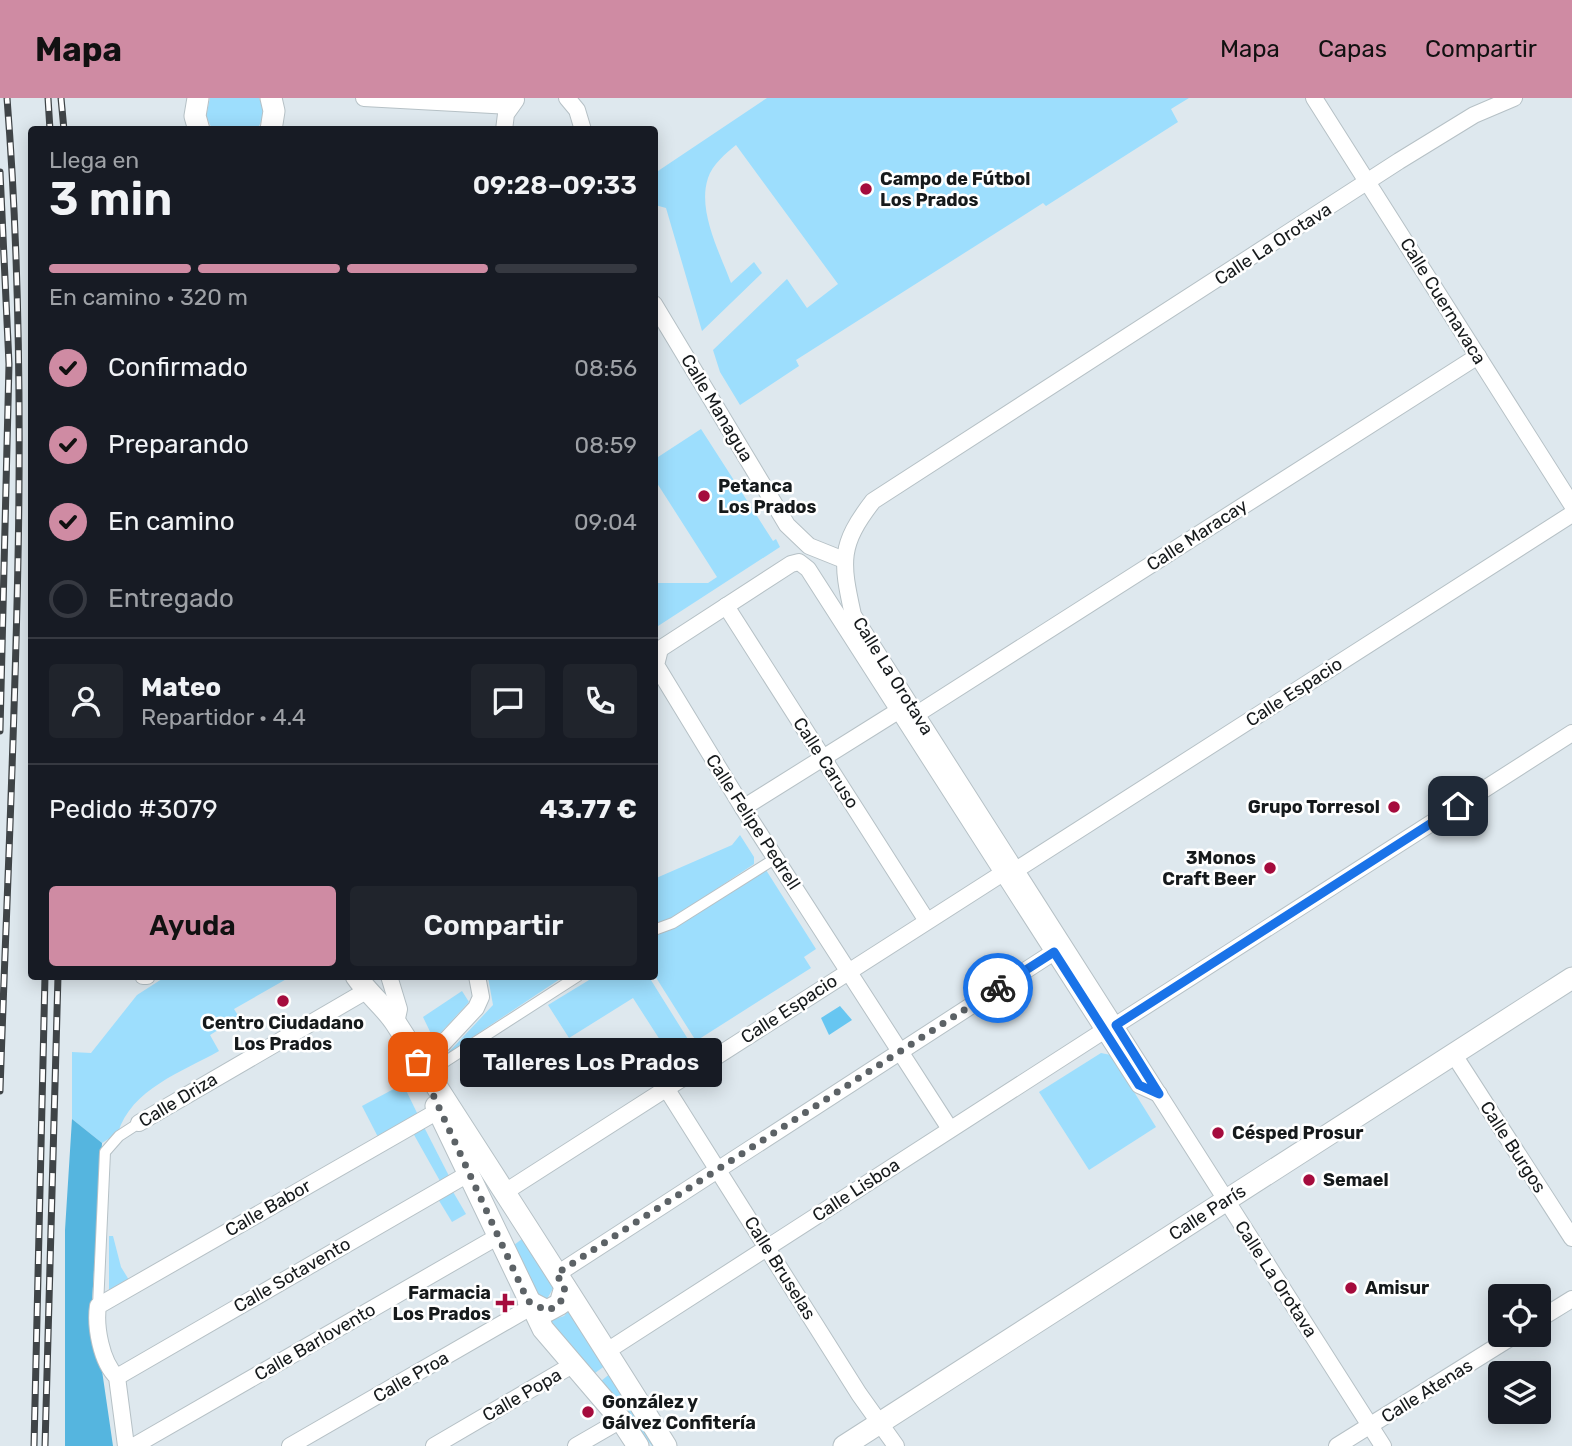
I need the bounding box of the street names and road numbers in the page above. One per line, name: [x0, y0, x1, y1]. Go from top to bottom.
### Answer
street label: Calle La Orotava: [1210, 198, 1336, 290]
street label: Calle Cuernavaca: [1395, 234, 1491, 368]
street label: Calle Managua: [676, 350, 758, 466]
street label: Calle Maracay: [1143, 494, 1252, 576]
street label: Calle La Orotava: [848, 613, 938, 739]
street label: Calle Espacio: [1242, 653, 1346, 731]
street label: Calle Caruso: [788, 713, 864, 813]
street label: Calle Felipe Pedrell: [701, 750, 805, 894]
street label: Calle Espacio: [737, 970, 841, 1048]
street label: Calle Driza: [135, 1068, 221, 1132]
street label: Calle Burgos: [1475, 1097, 1551, 1197]
street label: Calle Lisboa: [808, 1154, 904, 1226]
street label: Calle Babor: [221, 1175, 315, 1241]
street label: Calle París: [1165, 1180, 1250, 1245]
street label: Calle Bruselas: [740, 1212, 820, 1324]
street label: Calle La Orotava: [1230, 1216, 1322, 1342]
street label: Calle Sotavento: [230, 1233, 354, 1317]
street label: Calle Barlovento: [251, 1298, 379, 1386]
street label: Calle Proa: [369, 1347, 453, 1407]
street label: Calle Atenas: [1377, 1354, 1477, 1428]
street label: Calle Popa: [479, 1364, 565, 1426]

